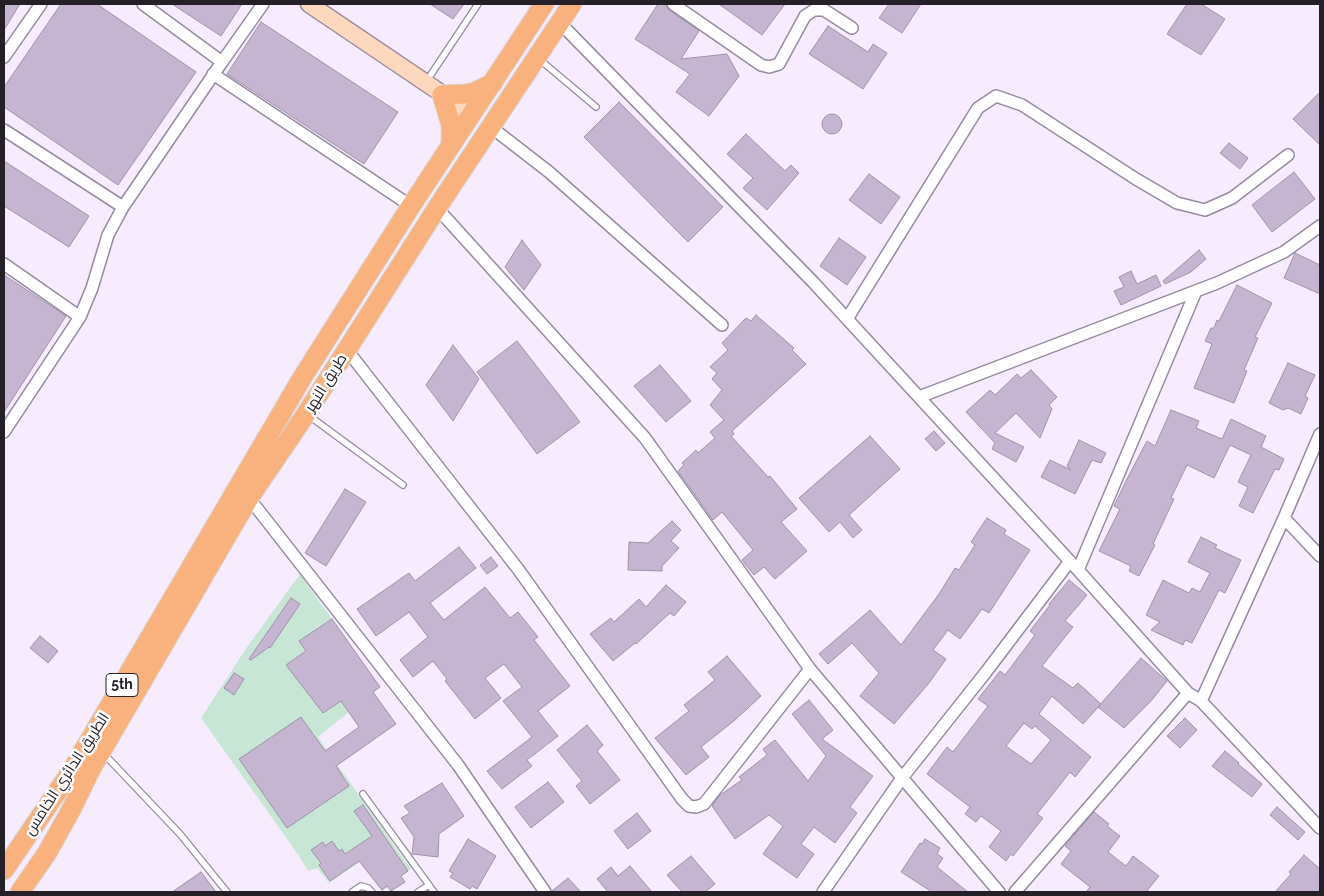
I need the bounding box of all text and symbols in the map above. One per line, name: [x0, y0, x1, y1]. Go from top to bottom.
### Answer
street label: طريق النهر: [301, 351, 351, 415]
road number: 5th: [106, 674, 138, 696]
street label: الطريق الدائري الخامس: [21, 709, 113, 839]

